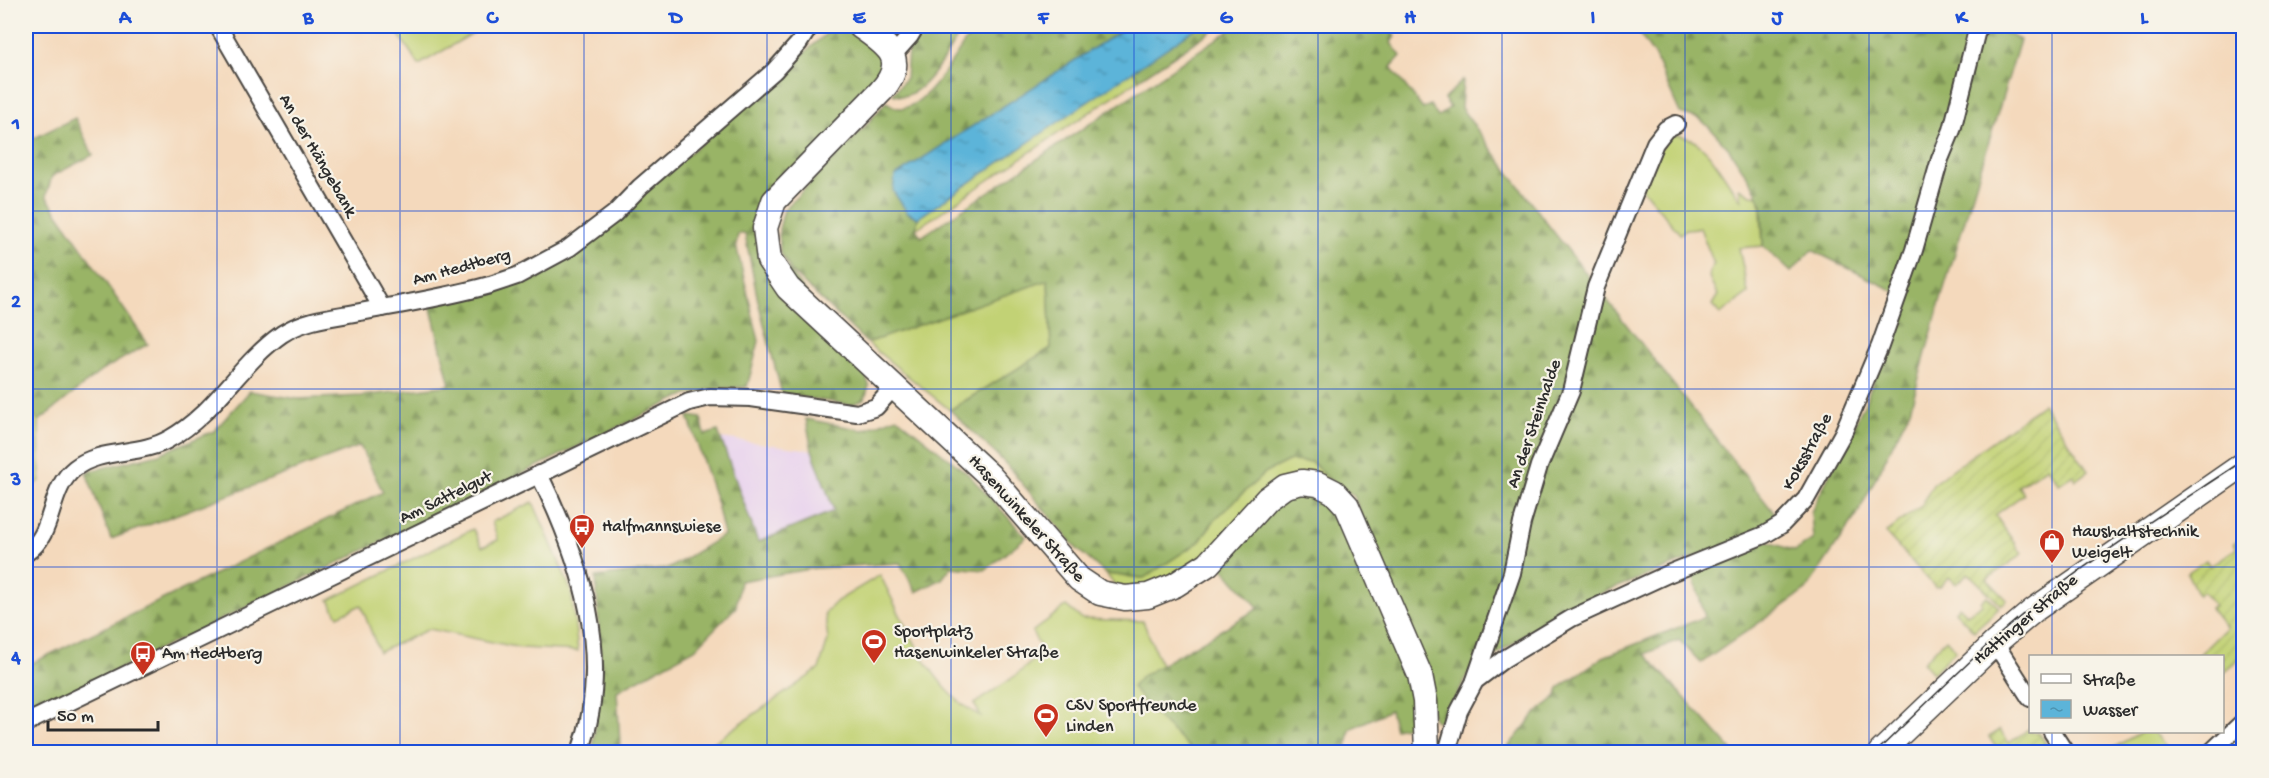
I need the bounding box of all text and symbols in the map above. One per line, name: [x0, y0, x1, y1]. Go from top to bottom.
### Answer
text: A: [118, 8, 133, 31]
text: B: [302, 8, 314, 31]
text: C: [486, 8, 500, 31]
text: D: [667, 8, 683, 31]
text: E: [853, 8, 867, 31]
text: F: [1037, 8, 1050, 31]
text: G: [1220, 8, 1234, 31]
text: H: [1404, 8, 1416, 31]
text: I: [1591, 8, 1596, 31]
text: J: [1771, 8, 1784, 31]
text: K: [1954, 8, 1969, 31]
text: L: [2140, 8, 2149, 31]
street label: An der Hängebank: [273, 91, 362, 223]
text: 1: [11, 114, 20, 137]
street label: Am Hedtberg: [411, 245, 513, 291]
text: 2: [11, 292, 21, 315]
street label: An der Steinhalde: [1503, 356, 1567, 491]
street label: Koksstraße: [1778, 409, 1838, 494]
street label: Hasenwinkeler Straße: [963, 451, 1089, 588]
street label: Am Sattelgut: [396, 466, 497, 529]
text: 3: [10, 470, 21, 493]
bus stop icon: Halfmannswiese: [567, 512, 597, 550]
place label: Halfmannswiese: [602, 517, 722, 538]
place label: Haushaltstechnik Weigelt: [2072, 522, 2200, 564]
shop icon: Haushaltstechnik Weigelt: [2037, 527, 2067, 565]
street label: Hattinger Straße: [1969, 570, 2083, 670]
place label: Sportplatz Hasenwinkeler Straße: [894, 622, 1059, 664]
sports icon: Sportplatz Hasenwinkeler Straße: [859, 627, 889, 665]
bus stop icon: Am Hedtberg: [128, 639, 158, 677]
place label: Am Hedtberg: [162, 644, 263, 665]
text: 4: [10, 648, 21, 671]
legend: [2029, 655, 2224, 733]
text: Straße: [2083, 671, 2136, 692]
scale bar: [48, 694, 158, 732]
place label: CSV Sportfreunde Linden: [1066, 696, 1197, 738]
sports icon: CSV Sportfreunde Linden: [1031, 701, 1061, 739]
text: Wasser: [2083, 701, 2139, 722]
text: 50 m: [57, 707, 94, 728]

